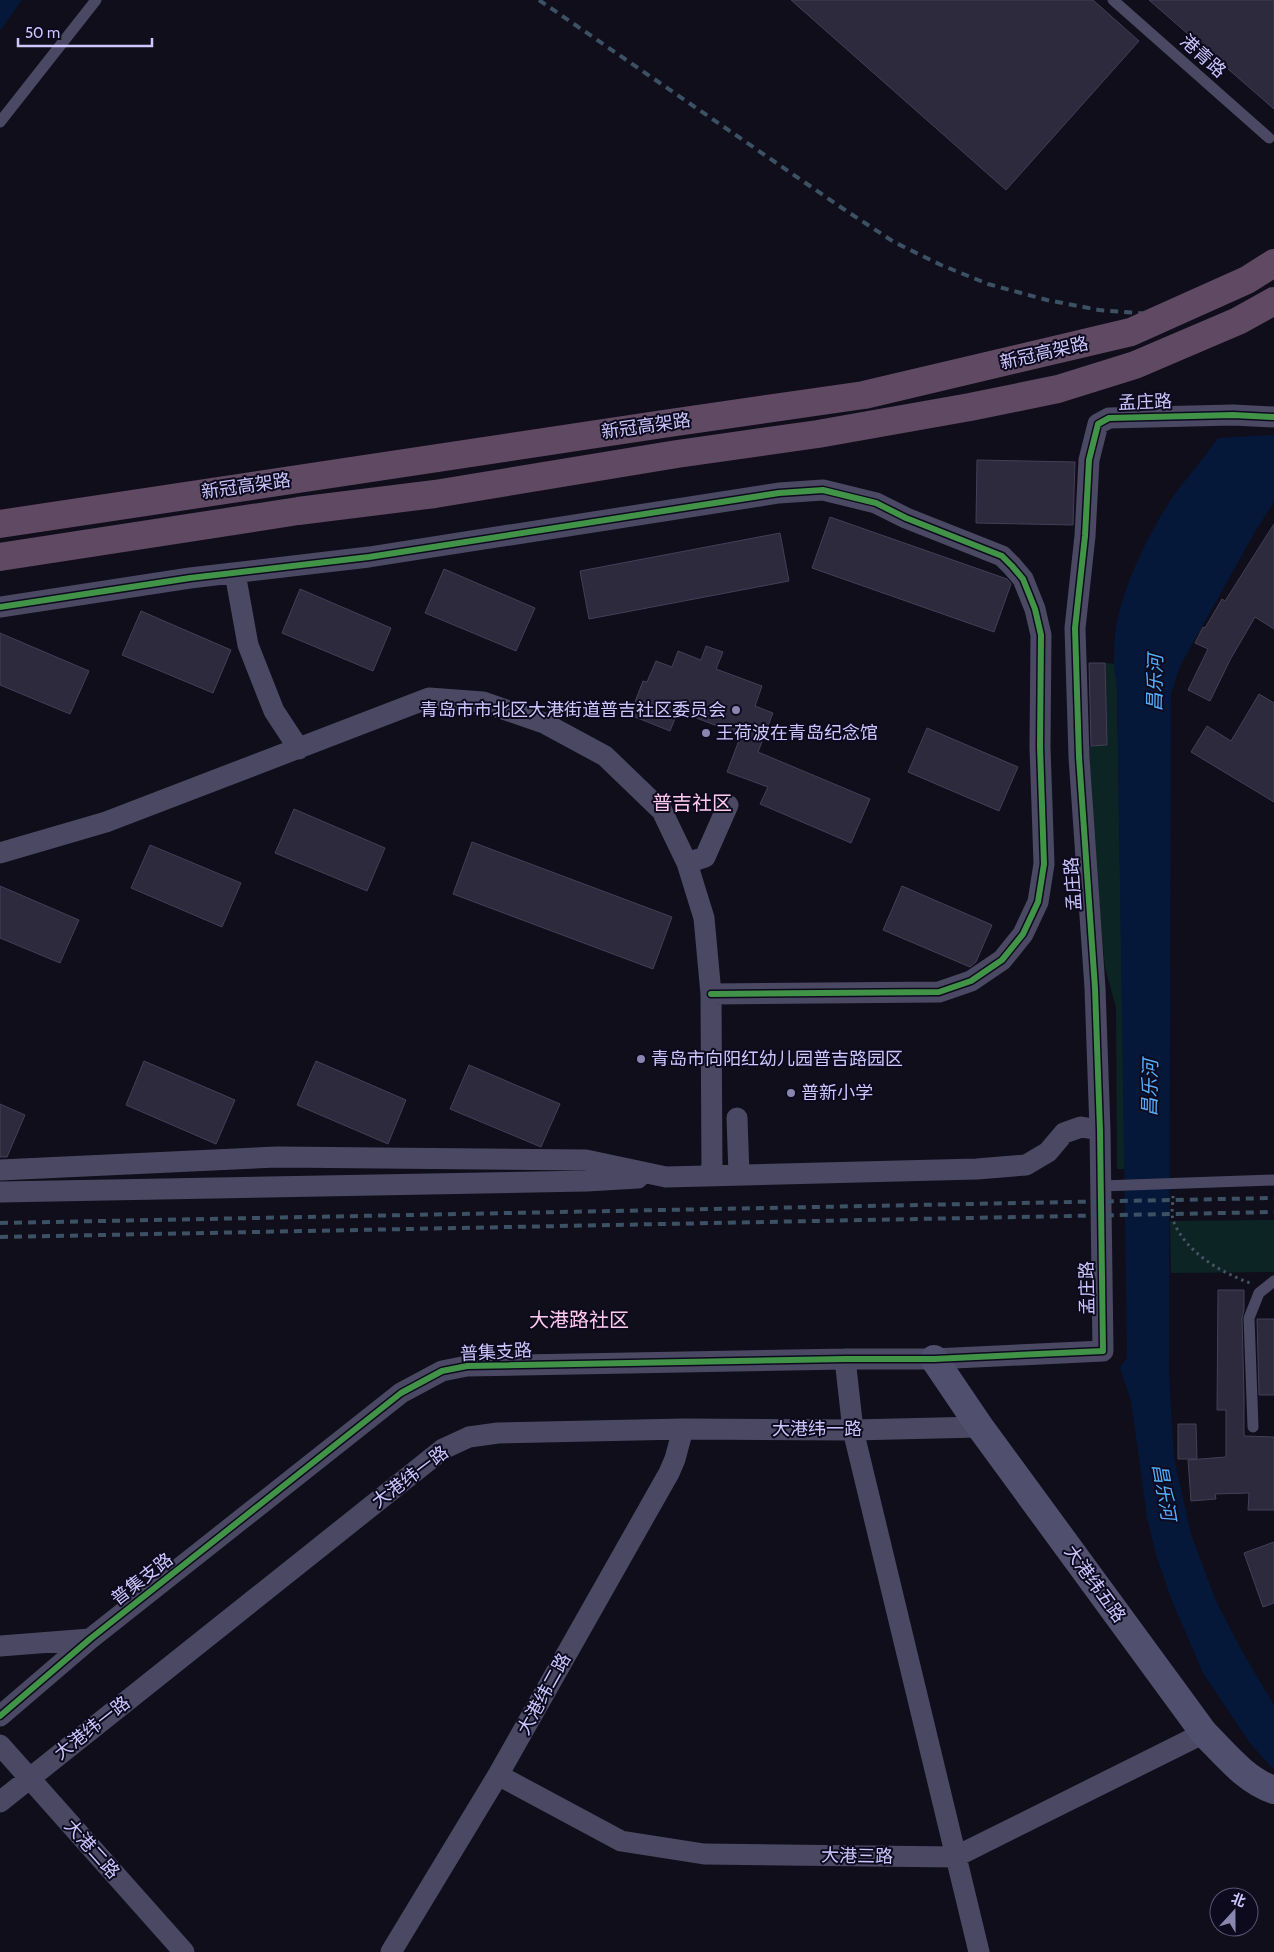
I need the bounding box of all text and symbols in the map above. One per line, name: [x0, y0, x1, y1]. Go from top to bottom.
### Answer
scale bar: [18, 15, 151, 47]
text: 50 m: [25, 24, 60, 42]
street label: 港青路: [1176, 30, 1230, 82]
street label: 新冠高架路: [998, 332, 1090, 374]
street label: 孟庄路: [1118, 390, 1172, 414]
street label: 新冠高架路: [600, 409, 692, 443]
street label: 新冠高架路: [200, 469, 292, 503]
water label: 昌乐河: [1143, 650, 1167, 712]
place label: 青岛市市北区大港街道普吉社区委员会: [420, 699, 726, 721]
marker: 青岛市市北区大港街道普吉社区委员会: [730, 704, 742, 716]
place label: 王荷波在青岛纪念馆: [716, 722, 878, 744]
marker: 王荷波在青岛纪念馆: [700, 727, 712, 739]
district label: 普吉社区: [652, 791, 732, 815]
street label: 孟庄路: [1060, 856, 1086, 912]
place label: 青岛市向阳红幼儿园普吉路园区: [651, 1048, 903, 1070]
marker: 青岛市向阳红幼儿园普吉路园区: [635, 1053, 647, 1065]
water label: 昌乐河: [1138, 1055, 1162, 1117]
place label: 普新小学: [801, 1082, 873, 1104]
marker: 普新小学: [785, 1087, 797, 1099]
street label: 孟庄路: [1076, 1261, 1098, 1315]
district label: 大港路社区: [529, 1308, 629, 1332]
street label: 普集支路: [459, 1339, 533, 1365]
street label: 大港纬一路: [772, 1418, 862, 1440]
street label: 大港纬一路: [367, 1441, 453, 1513]
water label: 昌乐河: [1148, 1462, 1181, 1526]
street label: 大港纬五路: [1060, 1541, 1130, 1627]
street label: 普集支路: [107, 1548, 177, 1610]
street label: 大港纬二路: [513, 1649, 575, 1739]
street label: 大港纬一路: [50, 1692, 134, 1764]
street label: 大港二路: [60, 1815, 124, 1883]
street label: 大港三路: [821, 1844, 893, 1868]
north arrow: [1209, 1887, 1259, 1937]
text: 北: [1229, 1889, 1248, 1911]

